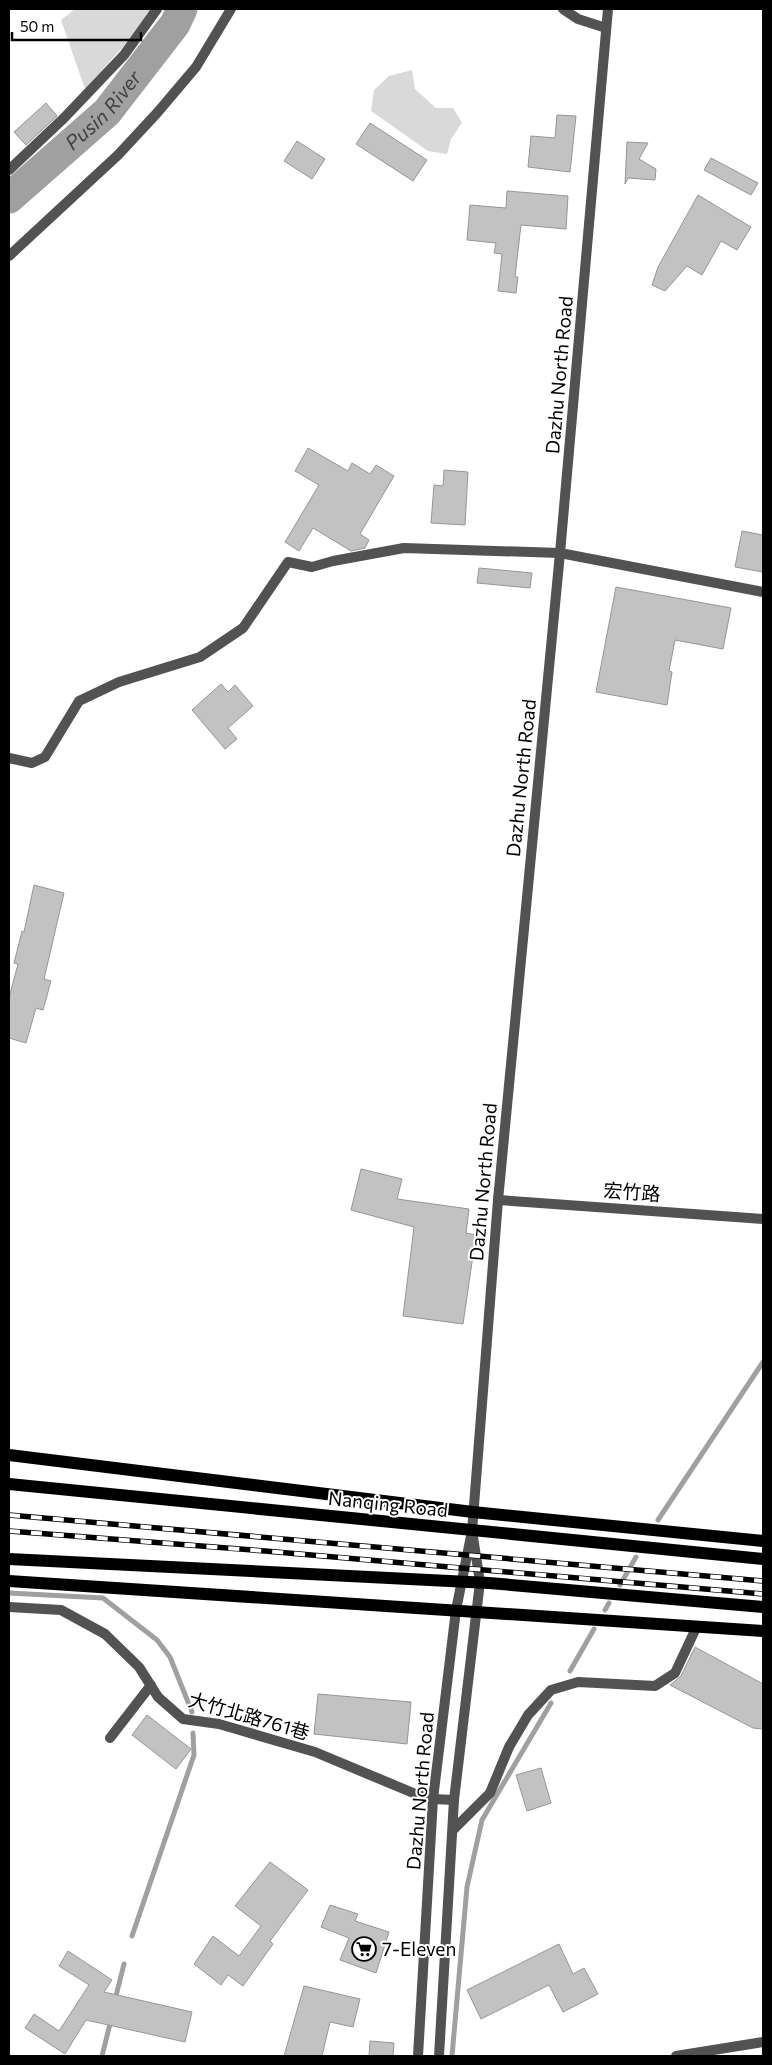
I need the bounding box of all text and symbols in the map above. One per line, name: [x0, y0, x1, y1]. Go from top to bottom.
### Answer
scale bar: [12, 10, 141, 42]
text: 50 m: [20, 17, 54, 35]
water label: Pusin River: [60, 65, 146, 154]
street label: Dazhu North Road: [540, 295, 577, 455]
street label: Dazhu North Road: [501, 698, 540, 858]
street label: Dazhu North Road: [464, 1102, 501, 1262]
street label: 宏竹路: [603, 1178, 661, 1205]
street label: Nanqing Road: [327, 1486, 449, 1521]
street label: 大竹北路761巷: [186, 1687, 312, 1744]
street label: Dazhu North Road: [401, 1711, 438, 1871]
supermarket icon: 7-Eleven: [351, 1936, 377, 1962]
place label: 7-Eleven: [382, 1937, 456, 1960]

